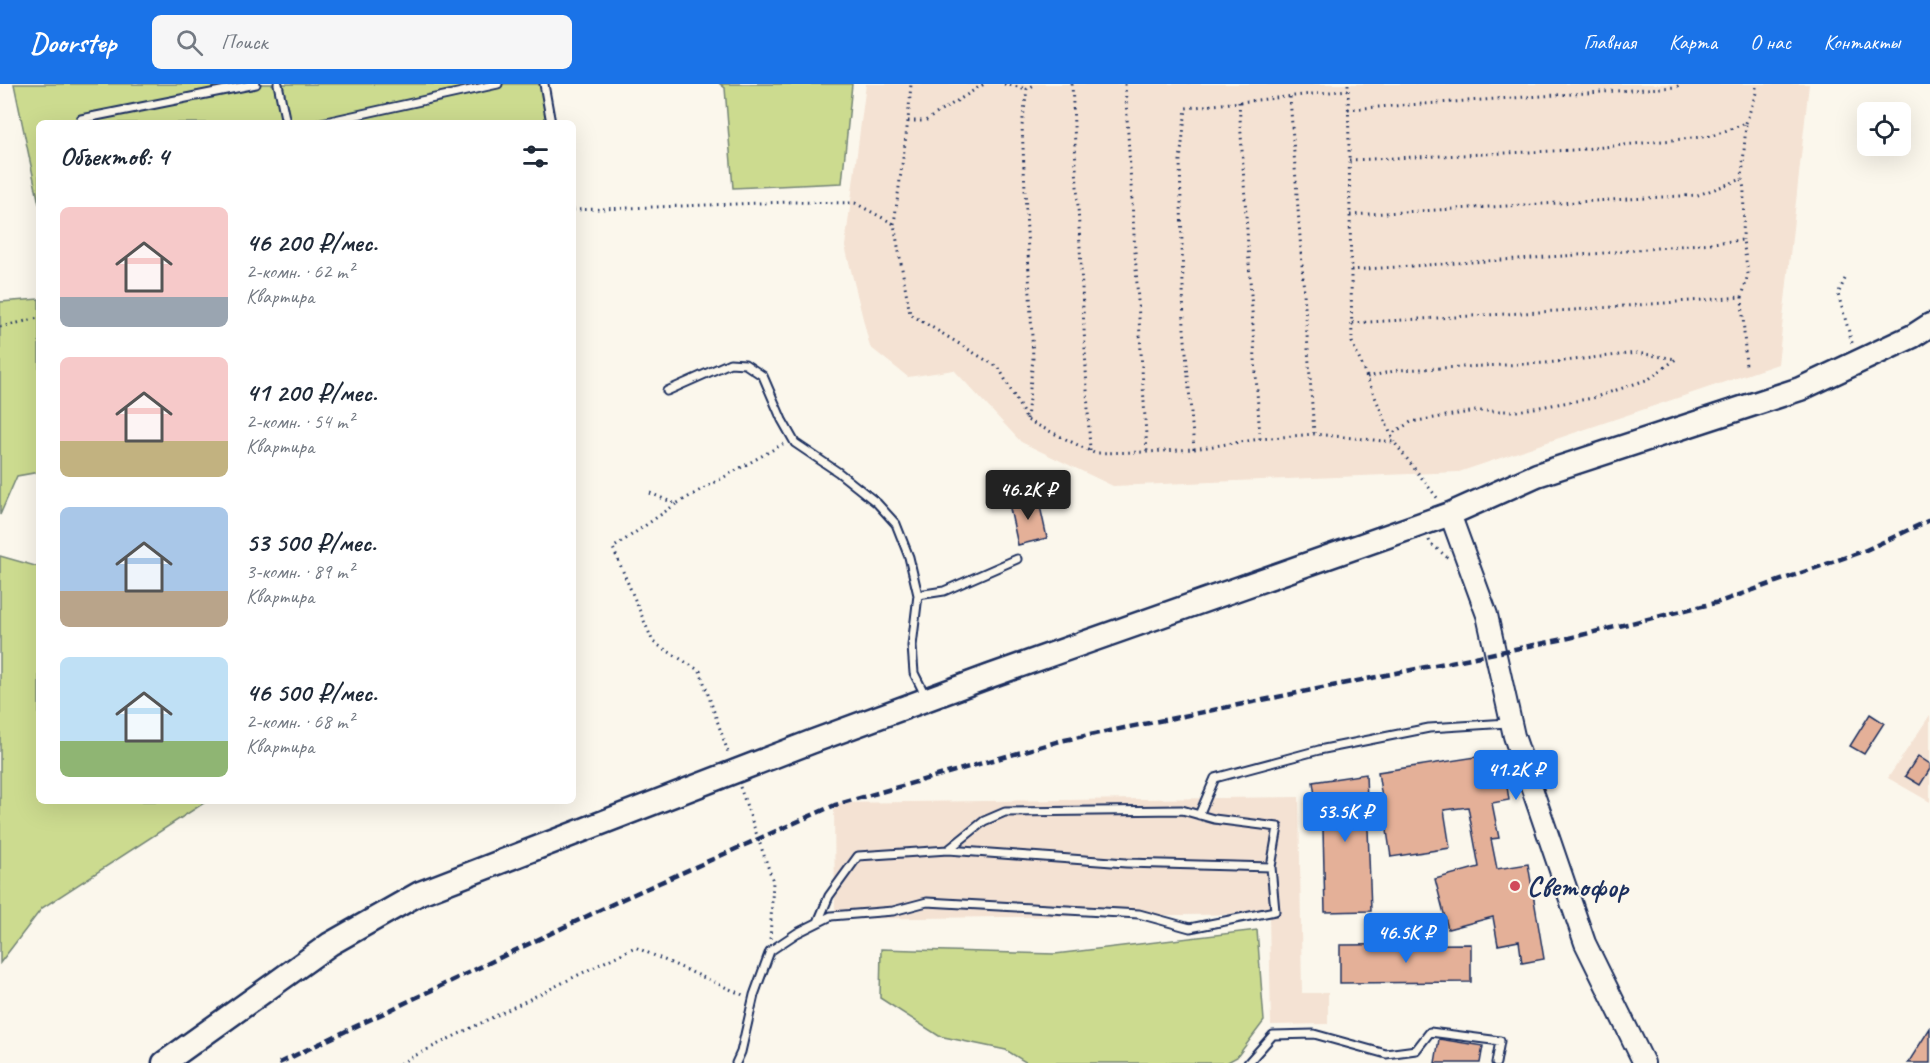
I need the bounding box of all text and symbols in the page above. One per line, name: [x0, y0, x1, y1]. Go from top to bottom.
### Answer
search box: [152, 15, 572, 69]
text: Doorstep: [30, 25, 116, 60]
icon: search: [173, 26, 206, 59]
text: Поиск: [221, 28, 268, 56]
text: Главная: [1583, 29, 1636, 55]
text: Карта: [1669, 29, 1717, 55]
text: О нас: [1750, 29, 1791, 55]
text: Контакты: [1824, 29, 1900, 55]
map controls: [1857, 102, 1911, 156]
button: locate: [1857, 102, 1911, 156]
text: Объектов: 4: [60, 140, 169, 173]
icon: filters: [519, 140, 552, 173]
text: 46 200 ₽/мес.: [246, 226, 377, 259]
icon: home: [108, 231, 180, 303]
text: 2-комн. · 62 m²: [246, 259, 354, 284]
text: Квартира: [246, 284, 314, 309]
text: 41 200 ₽/мес.: [246, 376, 377, 409]
icon: home: [108, 381, 180, 453]
text: 2-комн. · 54 m²: [246, 409, 354, 434]
text: Квартира: [246, 434, 314, 459]
pin: 46.2K ₽: [973, 470, 1083, 521]
text: 46.2K ₽: [1000, 477, 1056, 502]
text: 53 500 ₽/мес.: [246, 526, 376, 559]
icon: home: [108, 531, 180, 603]
text: 3-комн. · 89 m²: [246, 559, 354, 584]
text: Квартира: [246, 584, 314, 609]
text: 46 500 ₽/мес.: [246, 676, 377, 709]
icon: home: [108, 681, 180, 753]
text: 2-комн. · 68 m²: [246, 709, 354, 734]
text: Квартира: [246, 734, 314, 759]
pin: 41.2K ₽: [1461, 750, 1571, 801]
text: 41.2K ₽: [1488, 757, 1544, 782]
pin: 53.5K ₽: [1290, 792, 1400, 843]
text: 53.5K ₽: [1317, 799, 1373, 824]
place label: Светофор: [1527, 869, 1630, 904]
marker: Светофор: [1508, 879, 1522, 893]
pin: 46.5K ₽: [1351, 913, 1461, 964]
text: 46.5K ₽: [1378, 920, 1434, 945]

